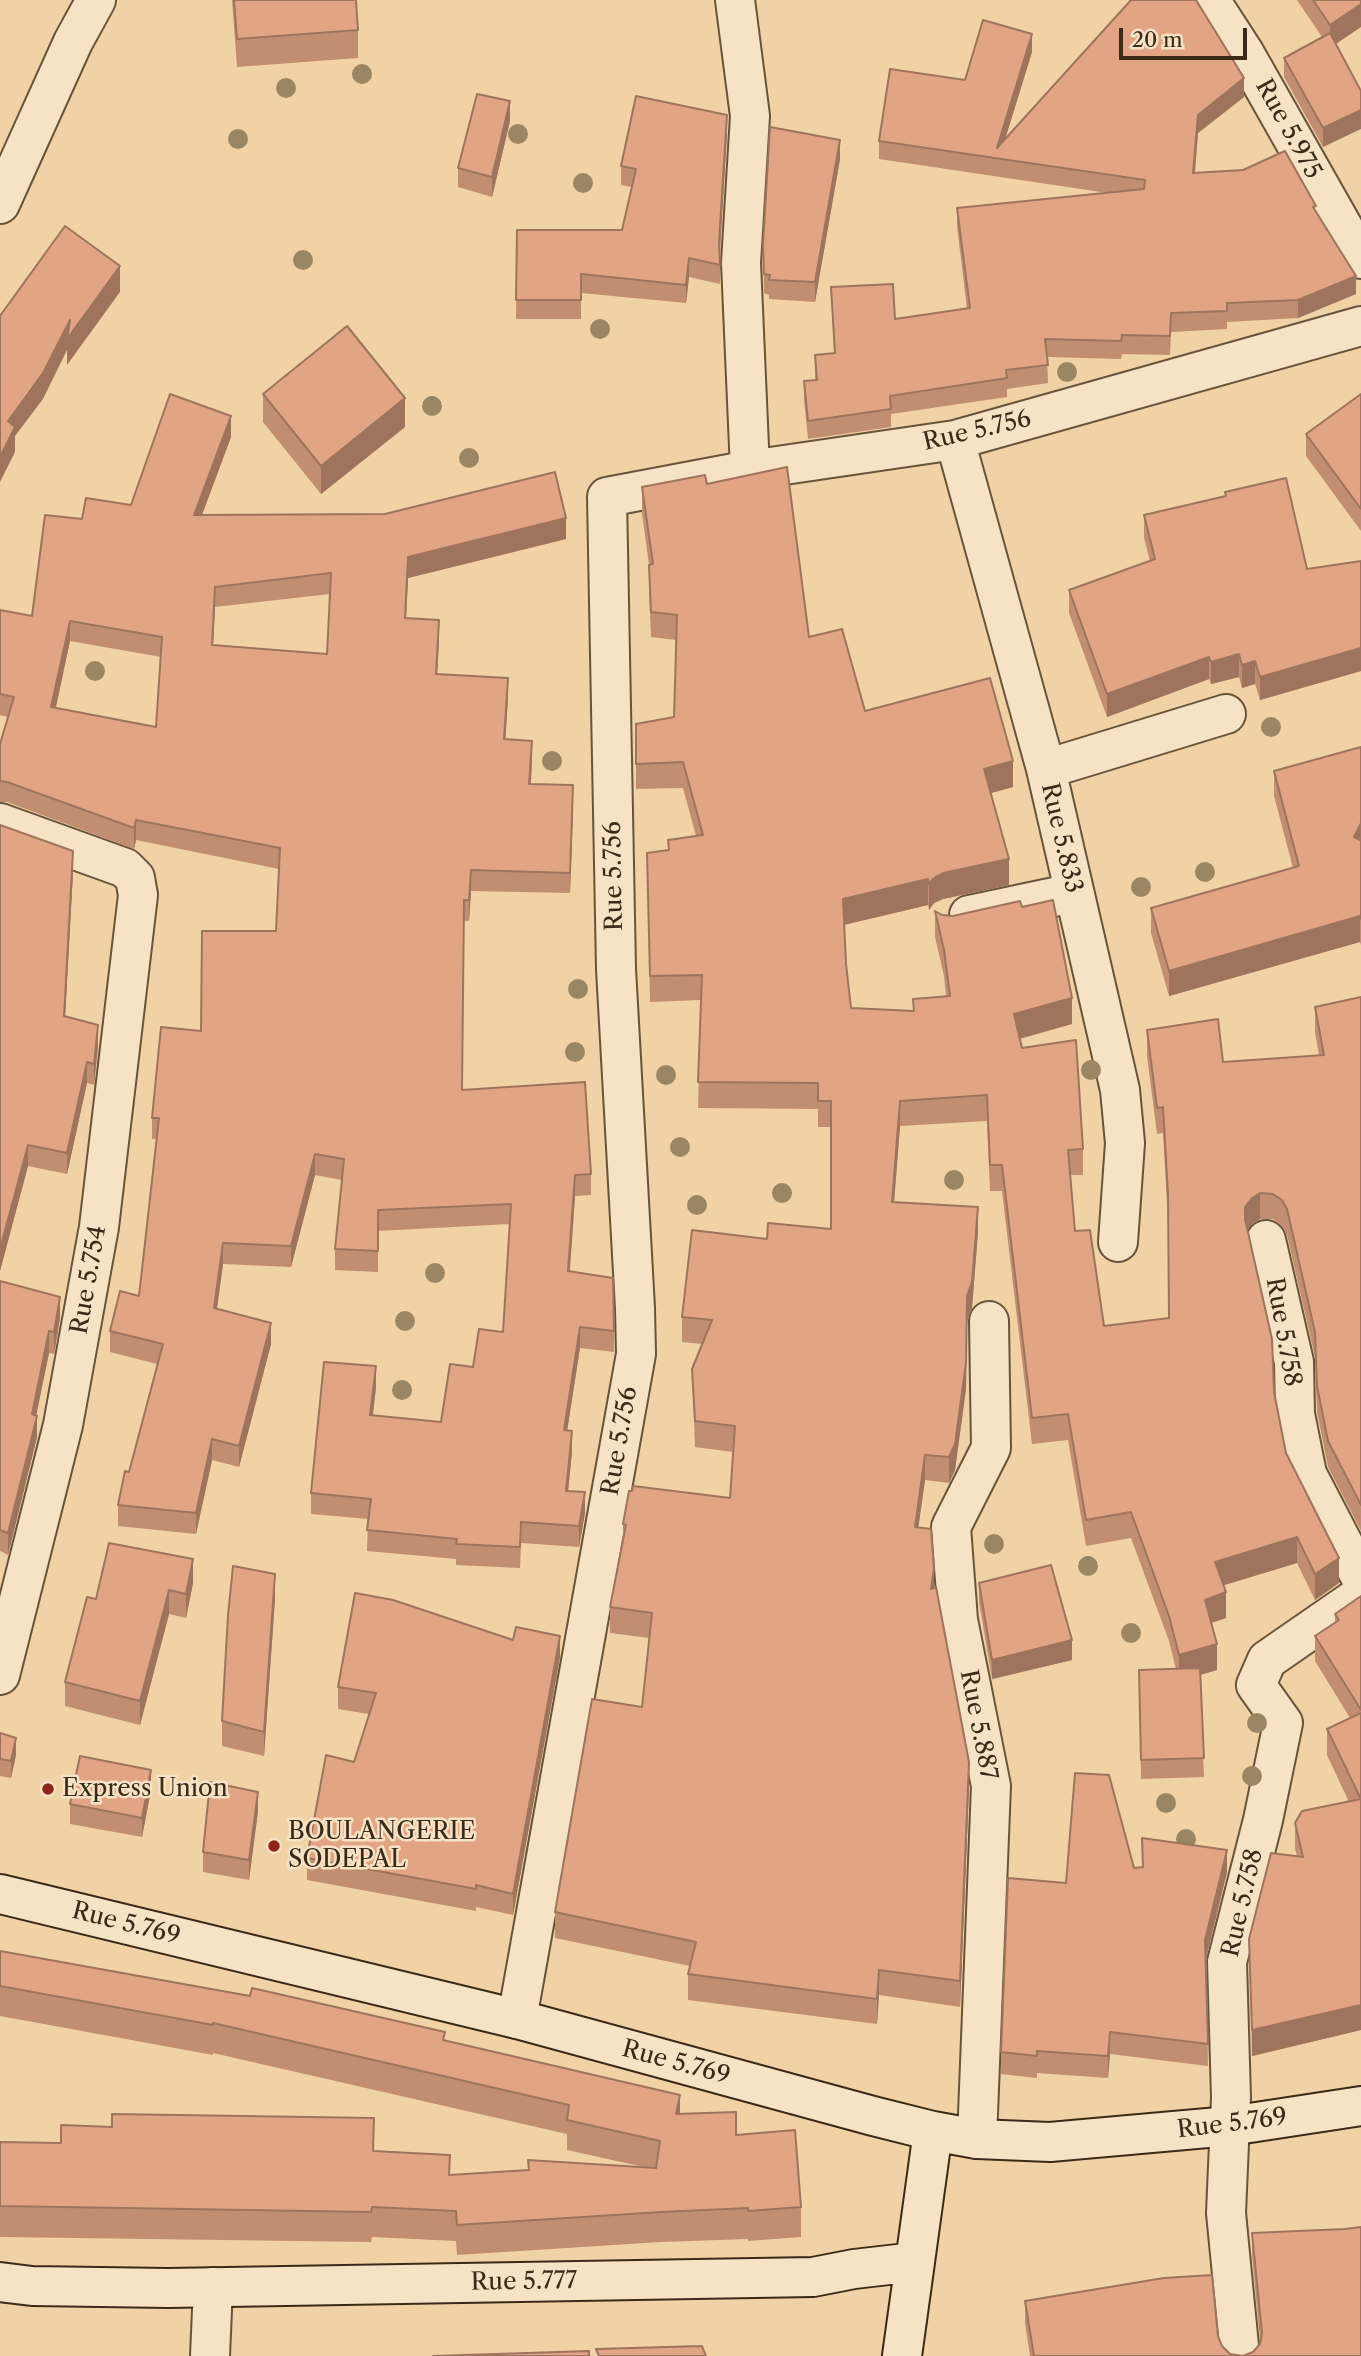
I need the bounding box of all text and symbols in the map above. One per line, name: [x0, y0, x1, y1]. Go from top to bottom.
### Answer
scale bar: [1123, 14, 1251, 58]
text: 20 m: [1132, 27, 1183, 52]
street label: Rue 5.975: [1249, 74, 1327, 184]
street label: Rue 5.756: [920, 405, 1034, 457]
street label: Rue 5.833: [1034, 780, 1088, 896]
street label: Rue 5.756: [599, 821, 629, 931]
street label: Rue 5.754: [65, 1223, 113, 1337]
street label: Rue 5.758: [1259, 1275, 1307, 1389]
street label: Rue 5.756: [596, 1384, 644, 1498]
street label: Rue 5.887: [953, 1667, 1003, 1783]
place label: Express Union: [62, 1775, 228, 1803]
marker: Express Union: [40, 1781, 56, 1797]
place label: BOULANGERIE SODEPAL: [288, 1818, 475, 1874]
marker: BOULANGERIE SODEPAL: [266, 1838, 282, 1854]
street label: Rue 5.758: [1217, 1846, 1269, 1960]
street label: Rue 5.769: [69, 1897, 183, 1951]
street label: Rue 5.769: [619, 2035, 733, 2091]
street label: Rue 5.769: [1175, 2103, 1289, 2145]
street label: Rue 5.777: [470, 2267, 578, 2297]

